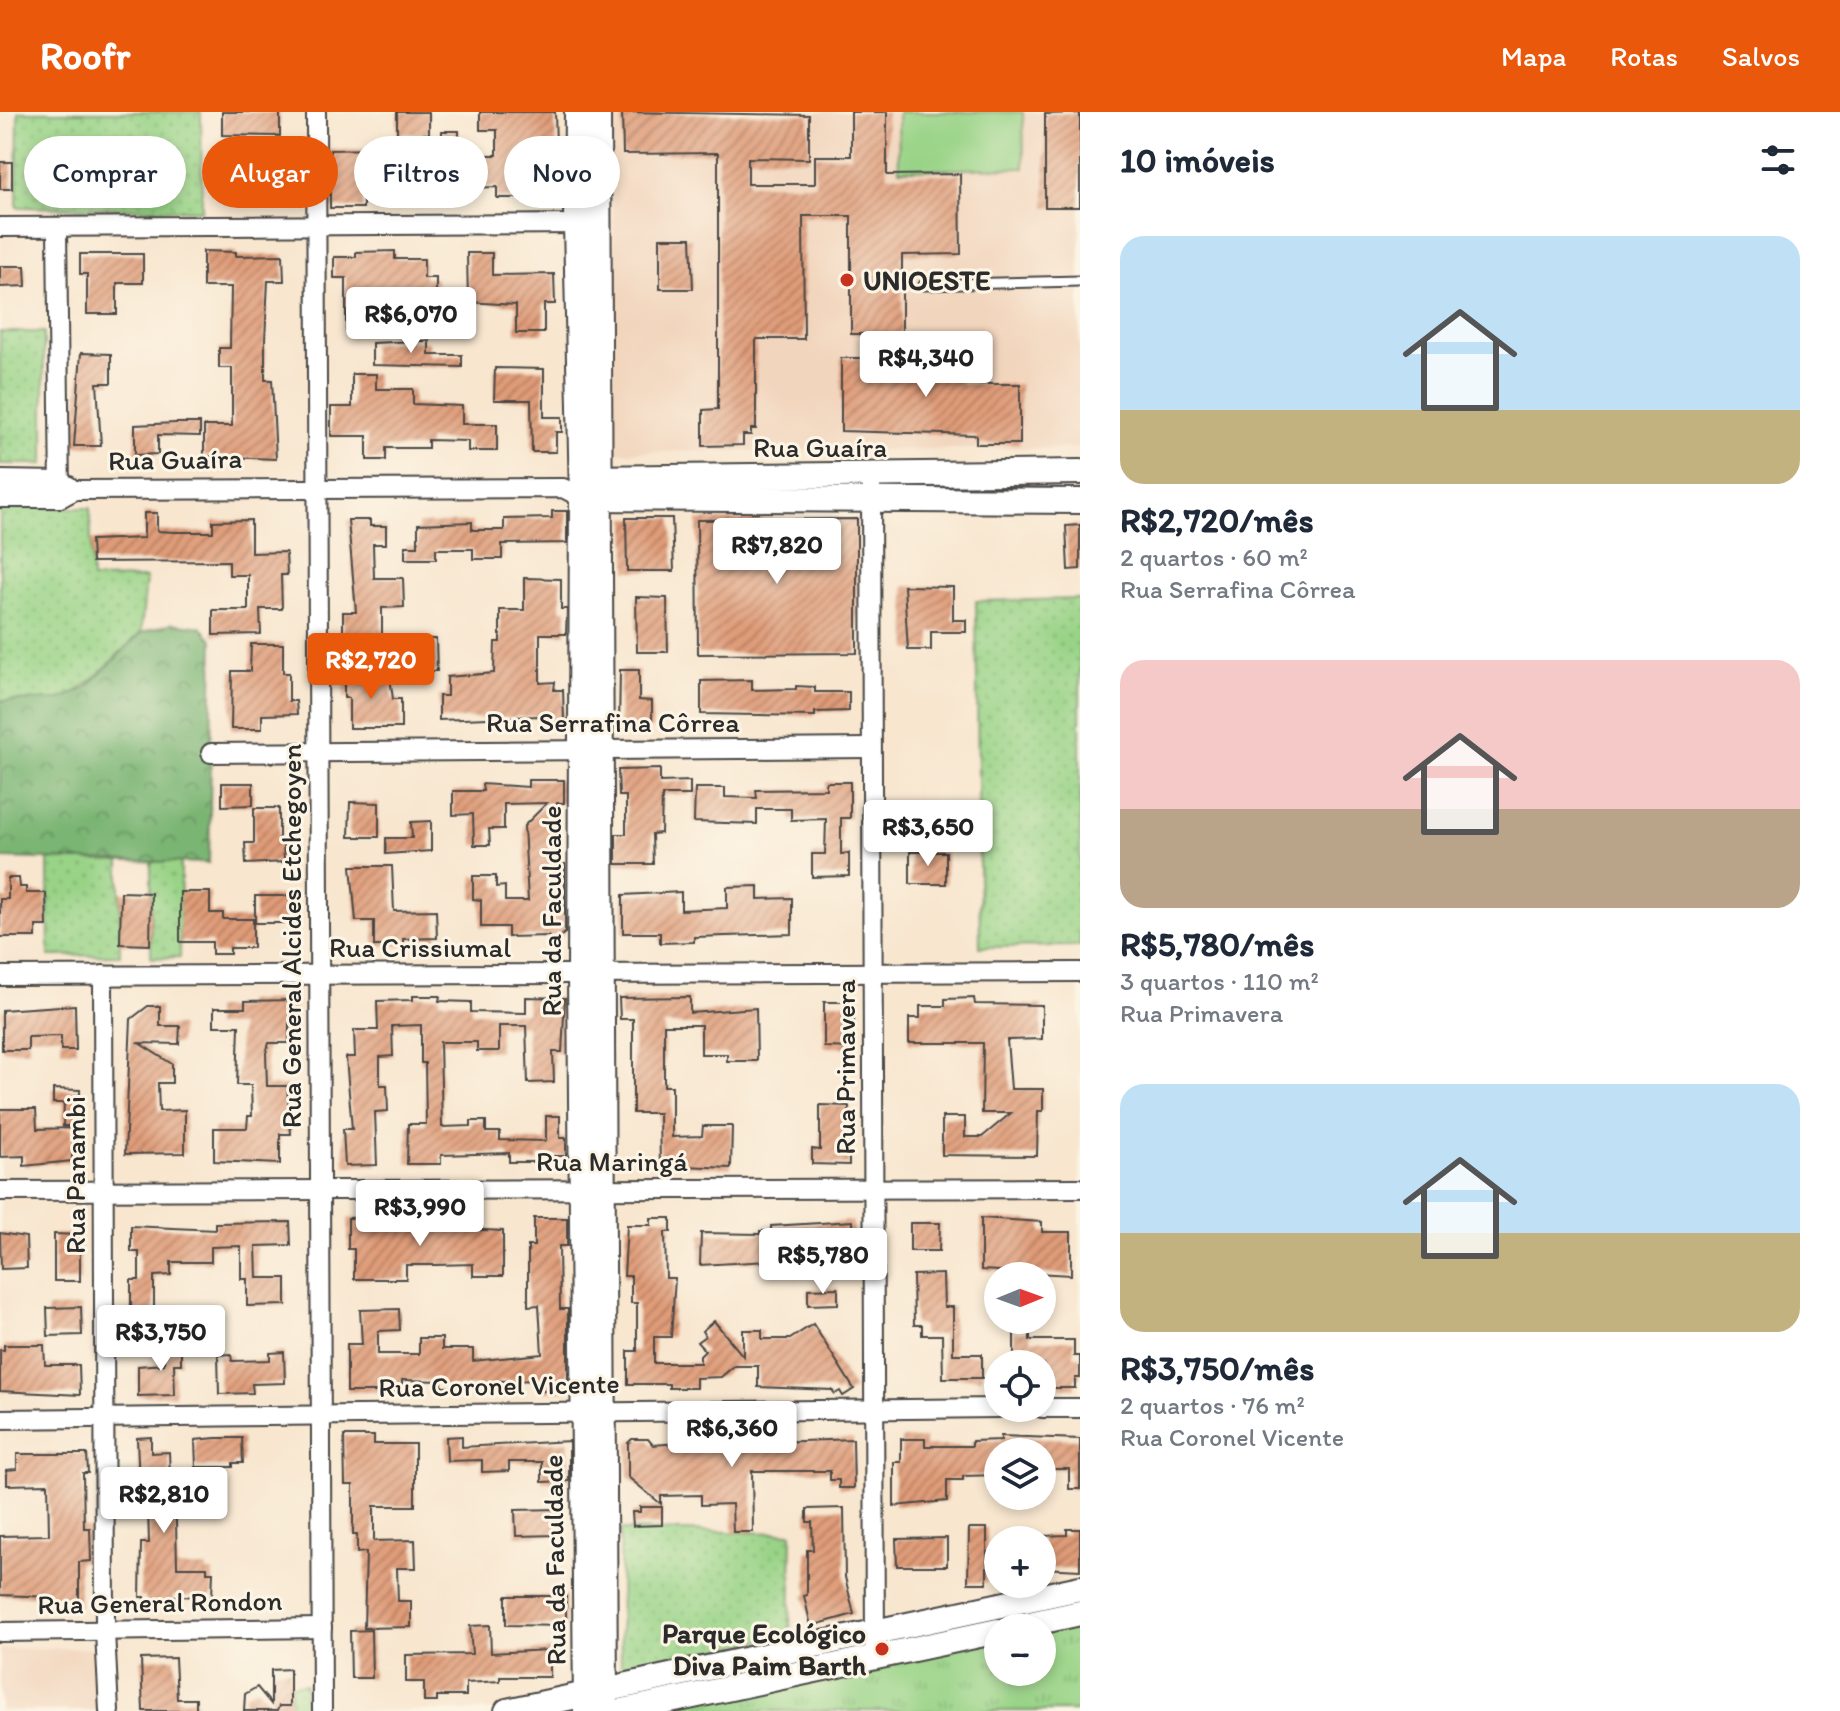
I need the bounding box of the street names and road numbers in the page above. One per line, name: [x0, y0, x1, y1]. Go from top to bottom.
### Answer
street label: Rua Guaíra: [753, 430, 887, 464]
street label: Rua Guaíra: [108, 441, 243, 477]
street label: Rua Serrafina Côrrea: [486, 705, 740, 739]
street label: Rua General Alcides Etchegoyen: [274, 744, 308, 1128]
street label: Rua da Faculdade: [534, 805, 568, 1017]
street label: Rua Crissiumal: [329, 930, 511, 964]
street label: Rua Primavera: [828, 979, 862, 1155]
street label: Rua Panambi: [58, 1096, 92, 1254]
street label: Rua Maringá: [536, 1144, 688, 1178]
street label: Rua Coronel Vicente: [378, 1366, 620, 1404]
street label: Rua da Faculdade: [535, 1454, 573, 1666]
street label: Rua General Rondon: [37, 1583, 283, 1621]

